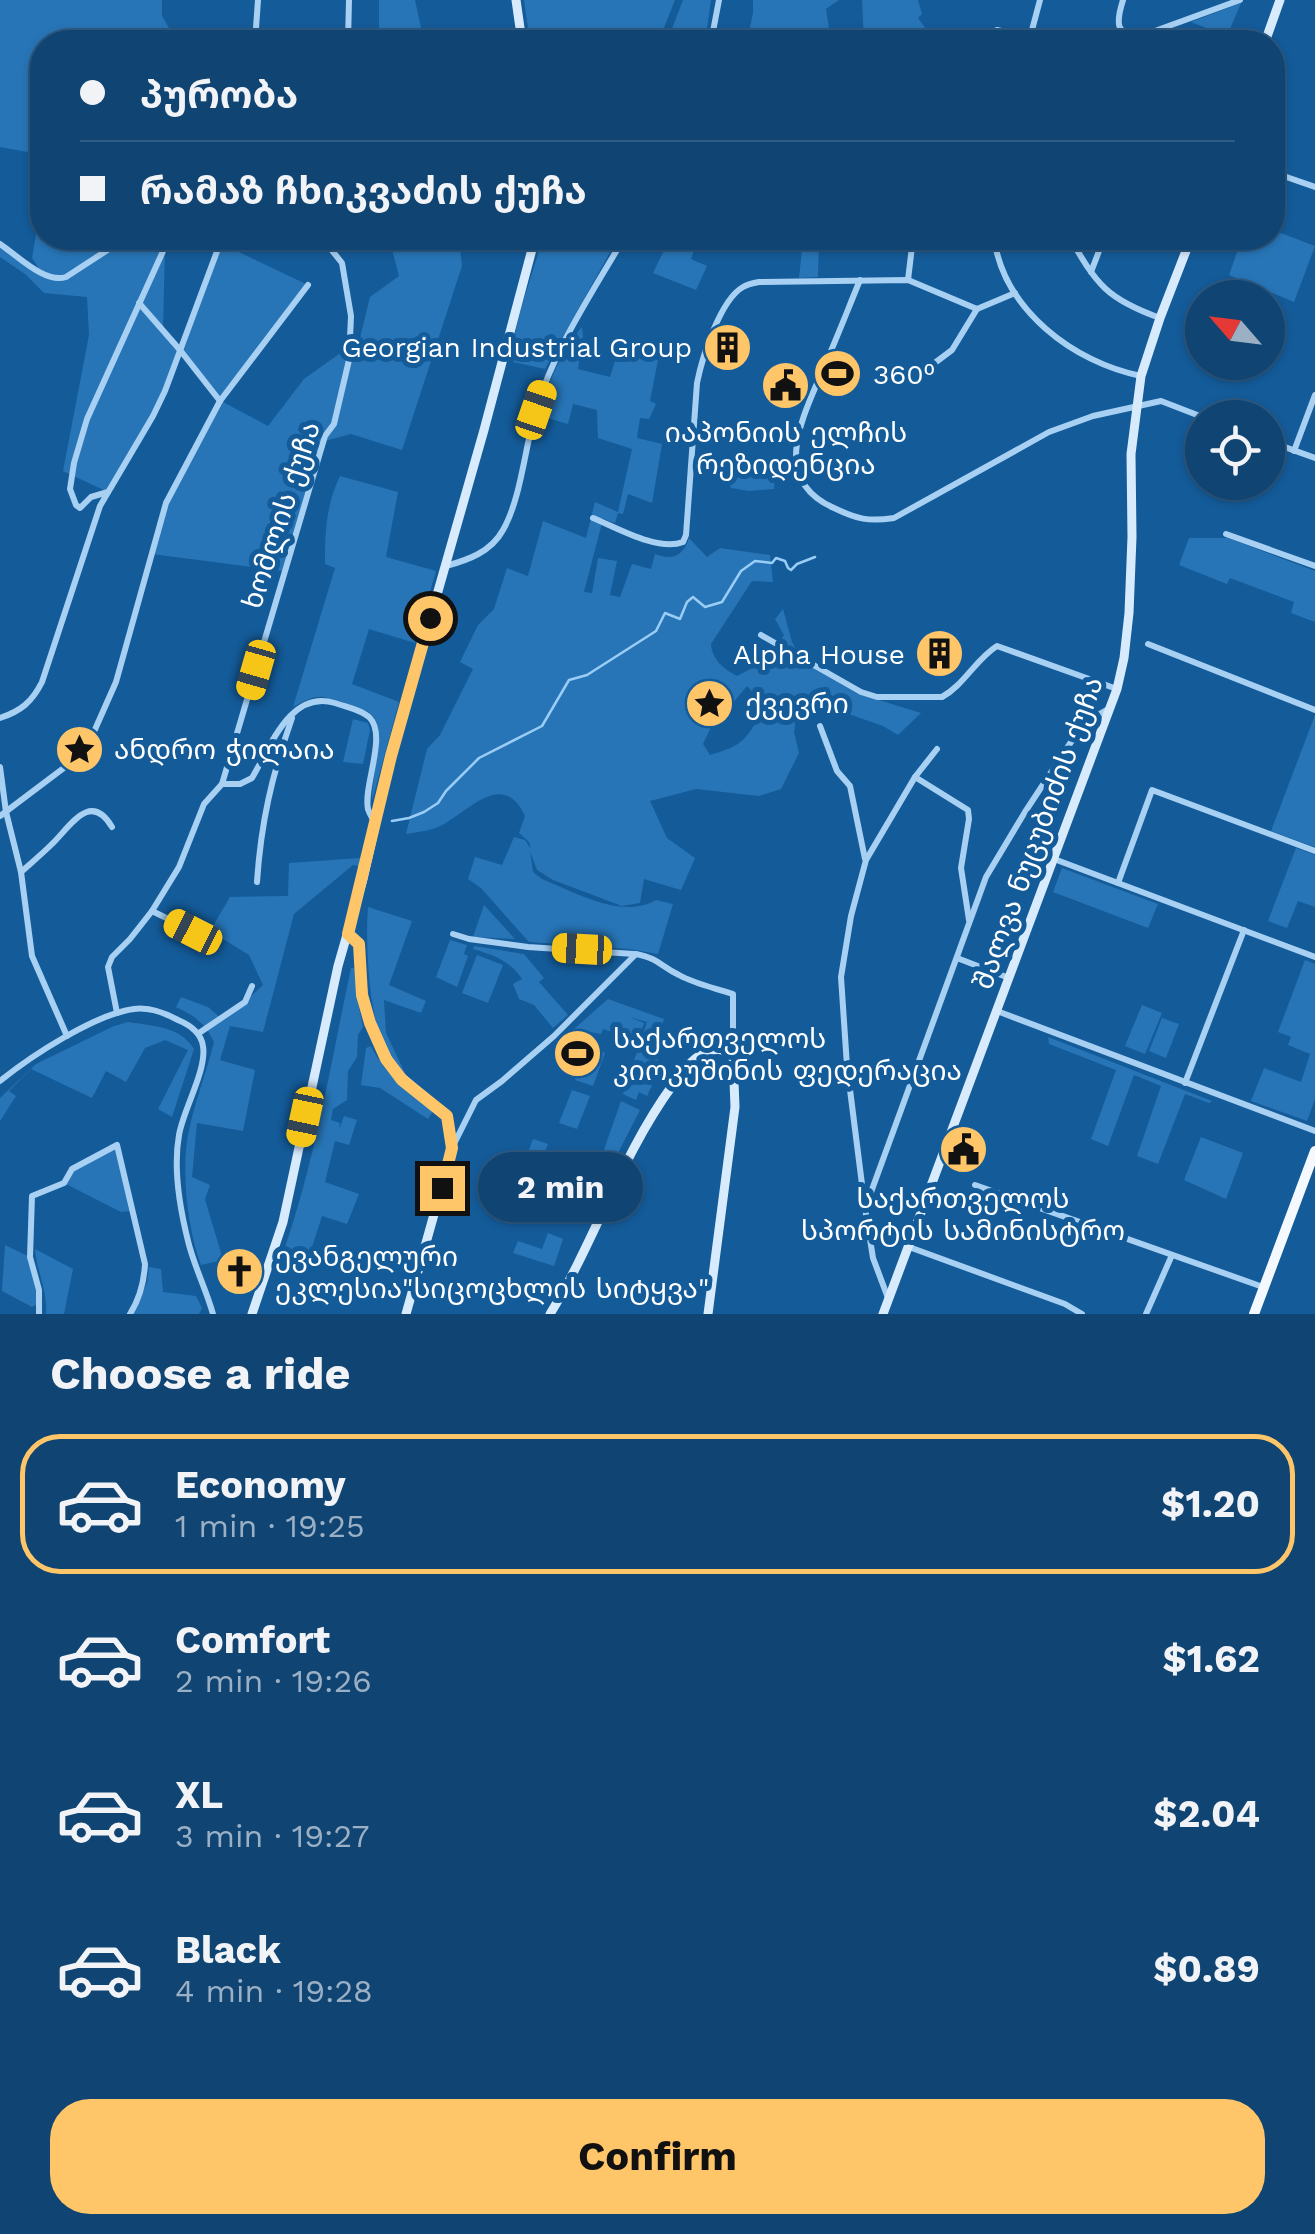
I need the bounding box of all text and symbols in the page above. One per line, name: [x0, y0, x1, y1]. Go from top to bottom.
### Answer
text: პურობა: [140, 73, 298, 117]
text: რამაზ ჩხიკვაძის ქუჩა: [140, 169, 587, 213]
north arrow: [1185, 280, 1285, 380]
map controls: [1185, 280, 1285, 500]
building icon: Georgian Industrial Group: [701, 321, 753, 373]
place label: Georgian Industrial Group: [341, 331, 692, 364]
sports icon: 360⁰: [812, 348, 864, 400]
place label: 360⁰: [873, 358, 935, 391]
public building icon: იაპონიის ელჩის რეზიდენცია: [760, 359, 812, 411]
car: [512, 377, 560, 443]
button: locate: [1185, 400, 1285, 500]
place label: იაპონიის ელჩის რეზიდენცია: [665, 416, 907, 481]
street label: ხომლის ქუჩა: [235, 417, 327, 613]
route start: [408, 596, 453, 641]
building icon: Alpha House: [914, 628, 966, 680]
car: [233, 637, 279, 703]
place label: Alpha House: [733, 638, 905, 671]
street label: შალვა ნუცუბიძის ქუჩა: [966, 672, 1110, 994]
place icon: ქვევრი: [684, 677, 736, 729]
place label: ქვევრი: [745, 687, 849, 720]
place icon: ანდრო ჭილაია: [53, 723, 105, 775]
place label: ანდრო ჭილაია: [114, 733, 335, 766]
car: [159, 905, 227, 959]
car: [551, 932, 613, 966]
place label: საქართველოს კიოკუშინის ფედერაცია: [613, 1022, 962, 1087]
sports icon: საქართველოს კიოკუშინის ფედერაცია: [552, 1028, 604, 1080]
car: [284, 1085, 326, 1149]
public building icon: საქართველოს სპორტის სამინისტრო: [937, 1124, 989, 1176]
callout: 2 min: [477, 1153, 642, 1223]
route end: [420, 1166, 465, 1211]
text: 2 min: [517, 1168, 604, 1206]
place label: საქართველოს სპორტის სამინისტრო: [801, 1182, 1125, 1247]
place label: ევანგელური ეკლესია"სიცოცხლის სიტყვა": [275, 1240, 709, 1305]
church icon: ევანგელური ეკლესია"სიცოცხლის სიტყვა": [214, 1246, 266, 1298]
text: Choose a ride: [50, 1347, 350, 1400]
icon: car: [55, 1459, 145, 1549]
text: Economy: [175, 1463, 346, 1507]
text: $1.20: [1161, 1482, 1260, 1526]
text: 1 min · 19:25: [175, 1507, 365, 1545]
icon: car: [55, 1614, 145, 1704]
text: Comfort: [175, 1618, 330, 1662]
text: $1.62: [1162, 1637, 1260, 1681]
text: 2 min · 19:26: [175, 1662, 372, 1700]
icon: car: [55, 1769, 145, 1859]
text: XL: [175, 1773, 223, 1817]
text: $2.04: [1153, 1792, 1260, 1836]
text: 3 min · 19:27: [175, 1817, 369, 1855]
icon: car: [55, 1924, 145, 2014]
text: Black: [175, 1928, 281, 1972]
text: $0.89: [1153, 1947, 1260, 1991]
text: 4 min · 19:28: [175, 1972, 373, 2010]
button: Confirm: [50, 2099, 1265, 2214]

